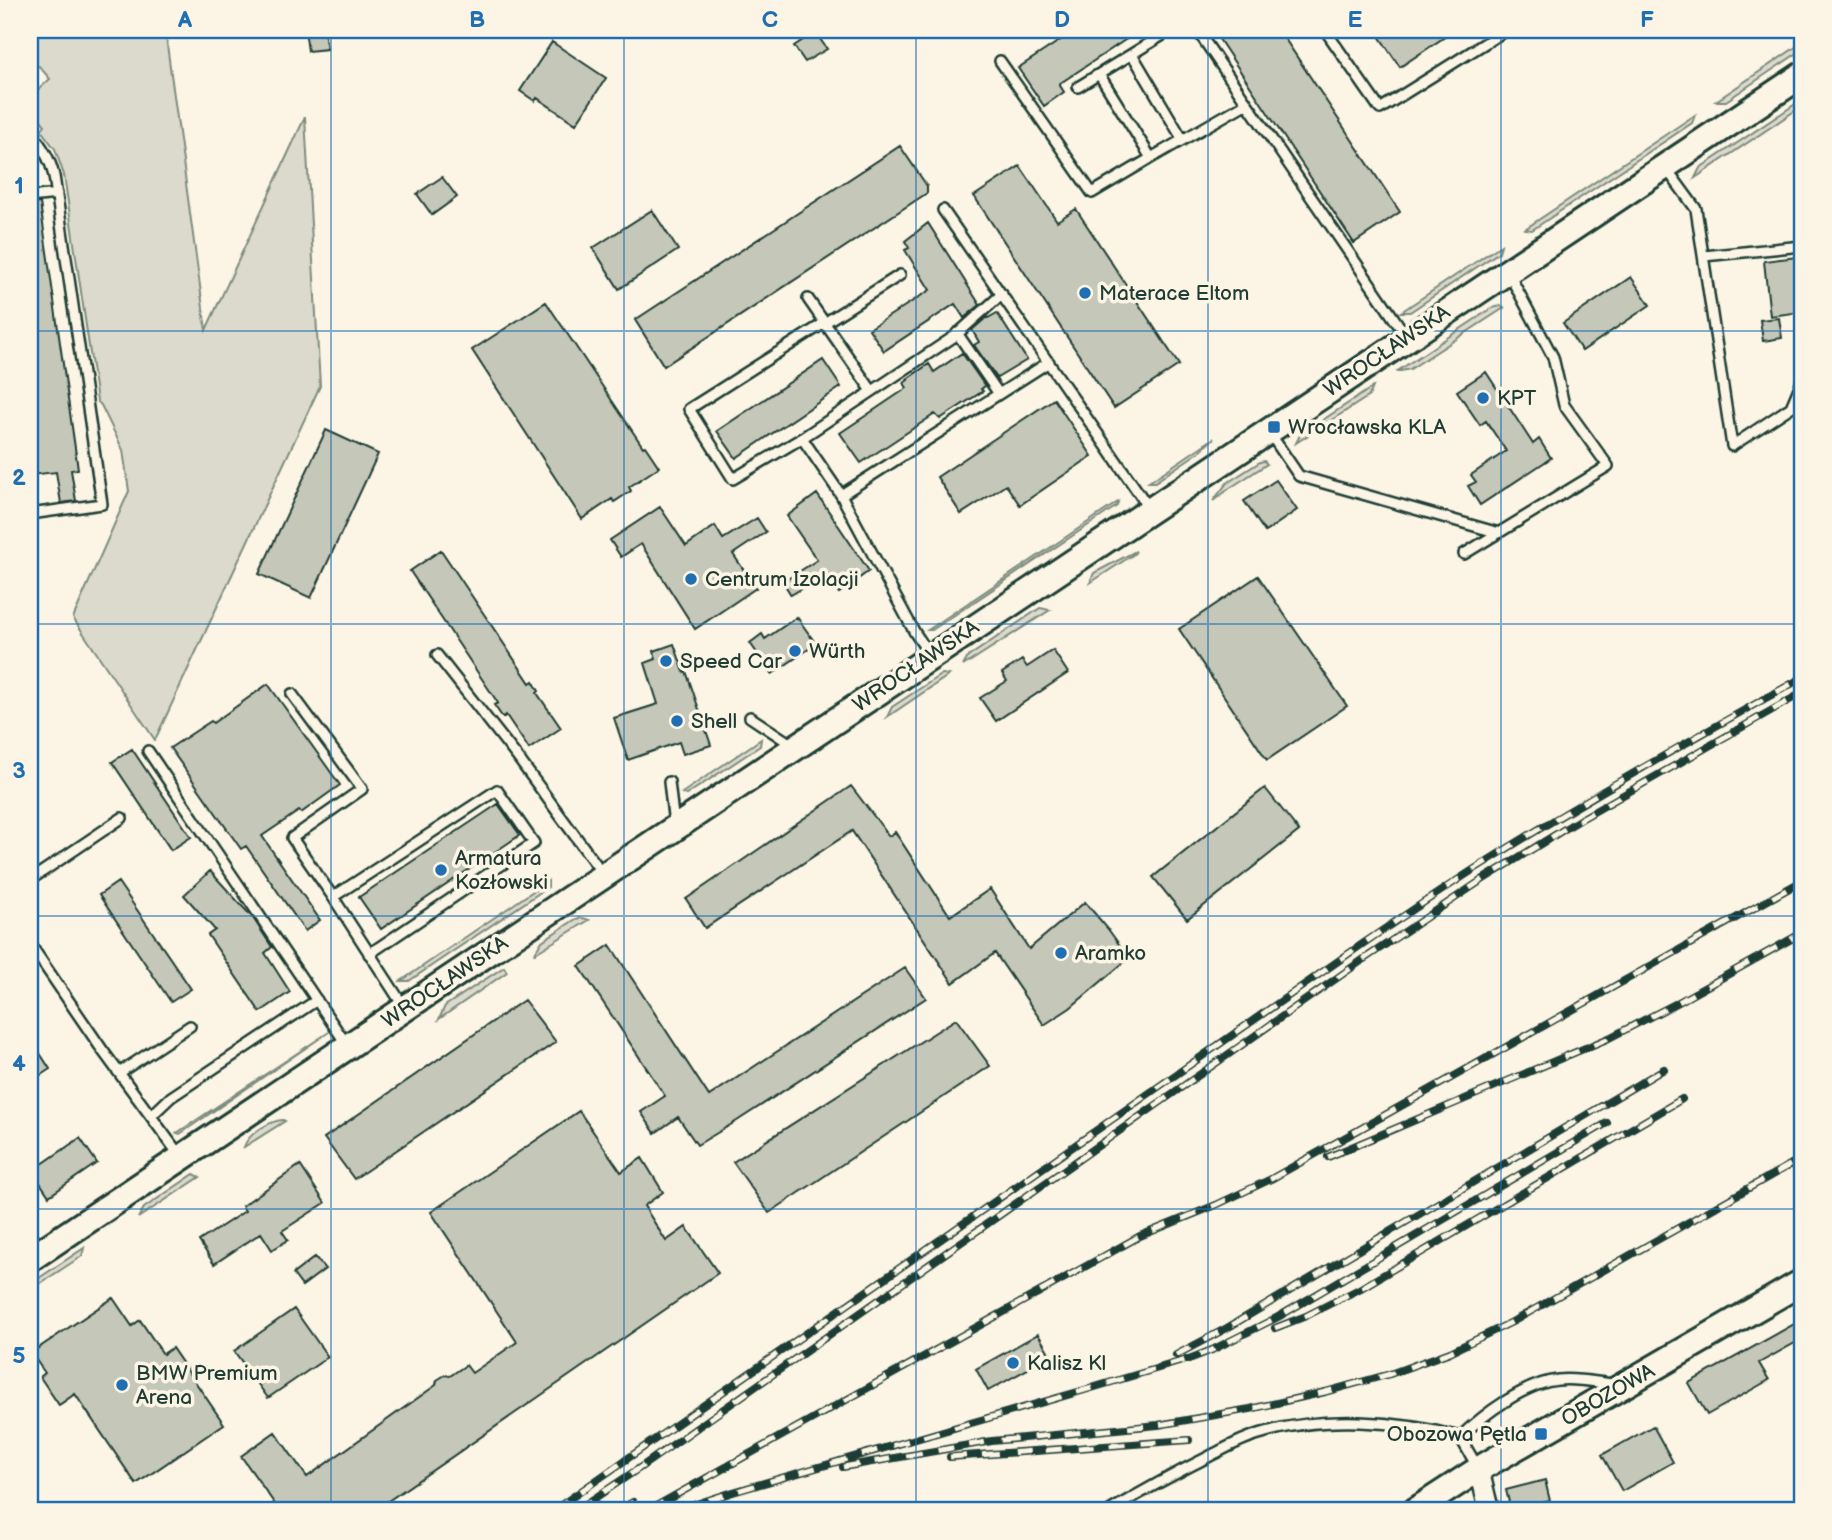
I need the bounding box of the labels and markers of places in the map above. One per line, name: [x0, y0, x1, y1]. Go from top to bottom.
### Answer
place label: Materace Eltom: [1099, 281, 1249, 306]
marker: Materace Eltom: [1077, 285, 1093, 301]
place label: KPT: [1497, 386, 1537, 411]
marker: KPT: [1475, 390, 1491, 406]
place label: Wrocławska KLA: [1288, 415, 1446, 440]
marker: Wrocławska KLA: [1266, 419, 1282, 435]
place label: Centrum Izolacji: [705, 567, 859, 592]
marker: Centrum Izolacji: [683, 571, 699, 587]
place label: Würth: [809, 639, 865, 664]
marker: Würth: [787, 643, 803, 659]
place label: Speed Car: [680, 649, 782, 674]
marker: Speed Car: [658, 653, 674, 669]
place label: Shell: [691, 709, 737, 734]
marker: Shell: [669, 713, 685, 729]
place label: Armatura Kozłowski: [455, 846, 548, 895]
marker: Armatura Kozłowski: [433, 862, 449, 878]
place label: Aramko: [1075, 941, 1146, 966]
marker: Aramko: [1053, 945, 1069, 961]
place label: Kalisz Kl: [1027, 1351, 1106, 1376]
marker: Kalisz Kl: [1005, 1355, 1021, 1371]
place label: BMW Premium Arena: [136, 1361, 278, 1410]
marker: BMW Premium Arena: [114, 1377, 130, 1393]
place label: Obozowa Pętla: [1387, 1422, 1527, 1447]
marker: Obozowa Pętla: [1533, 1426, 1549, 1442]

